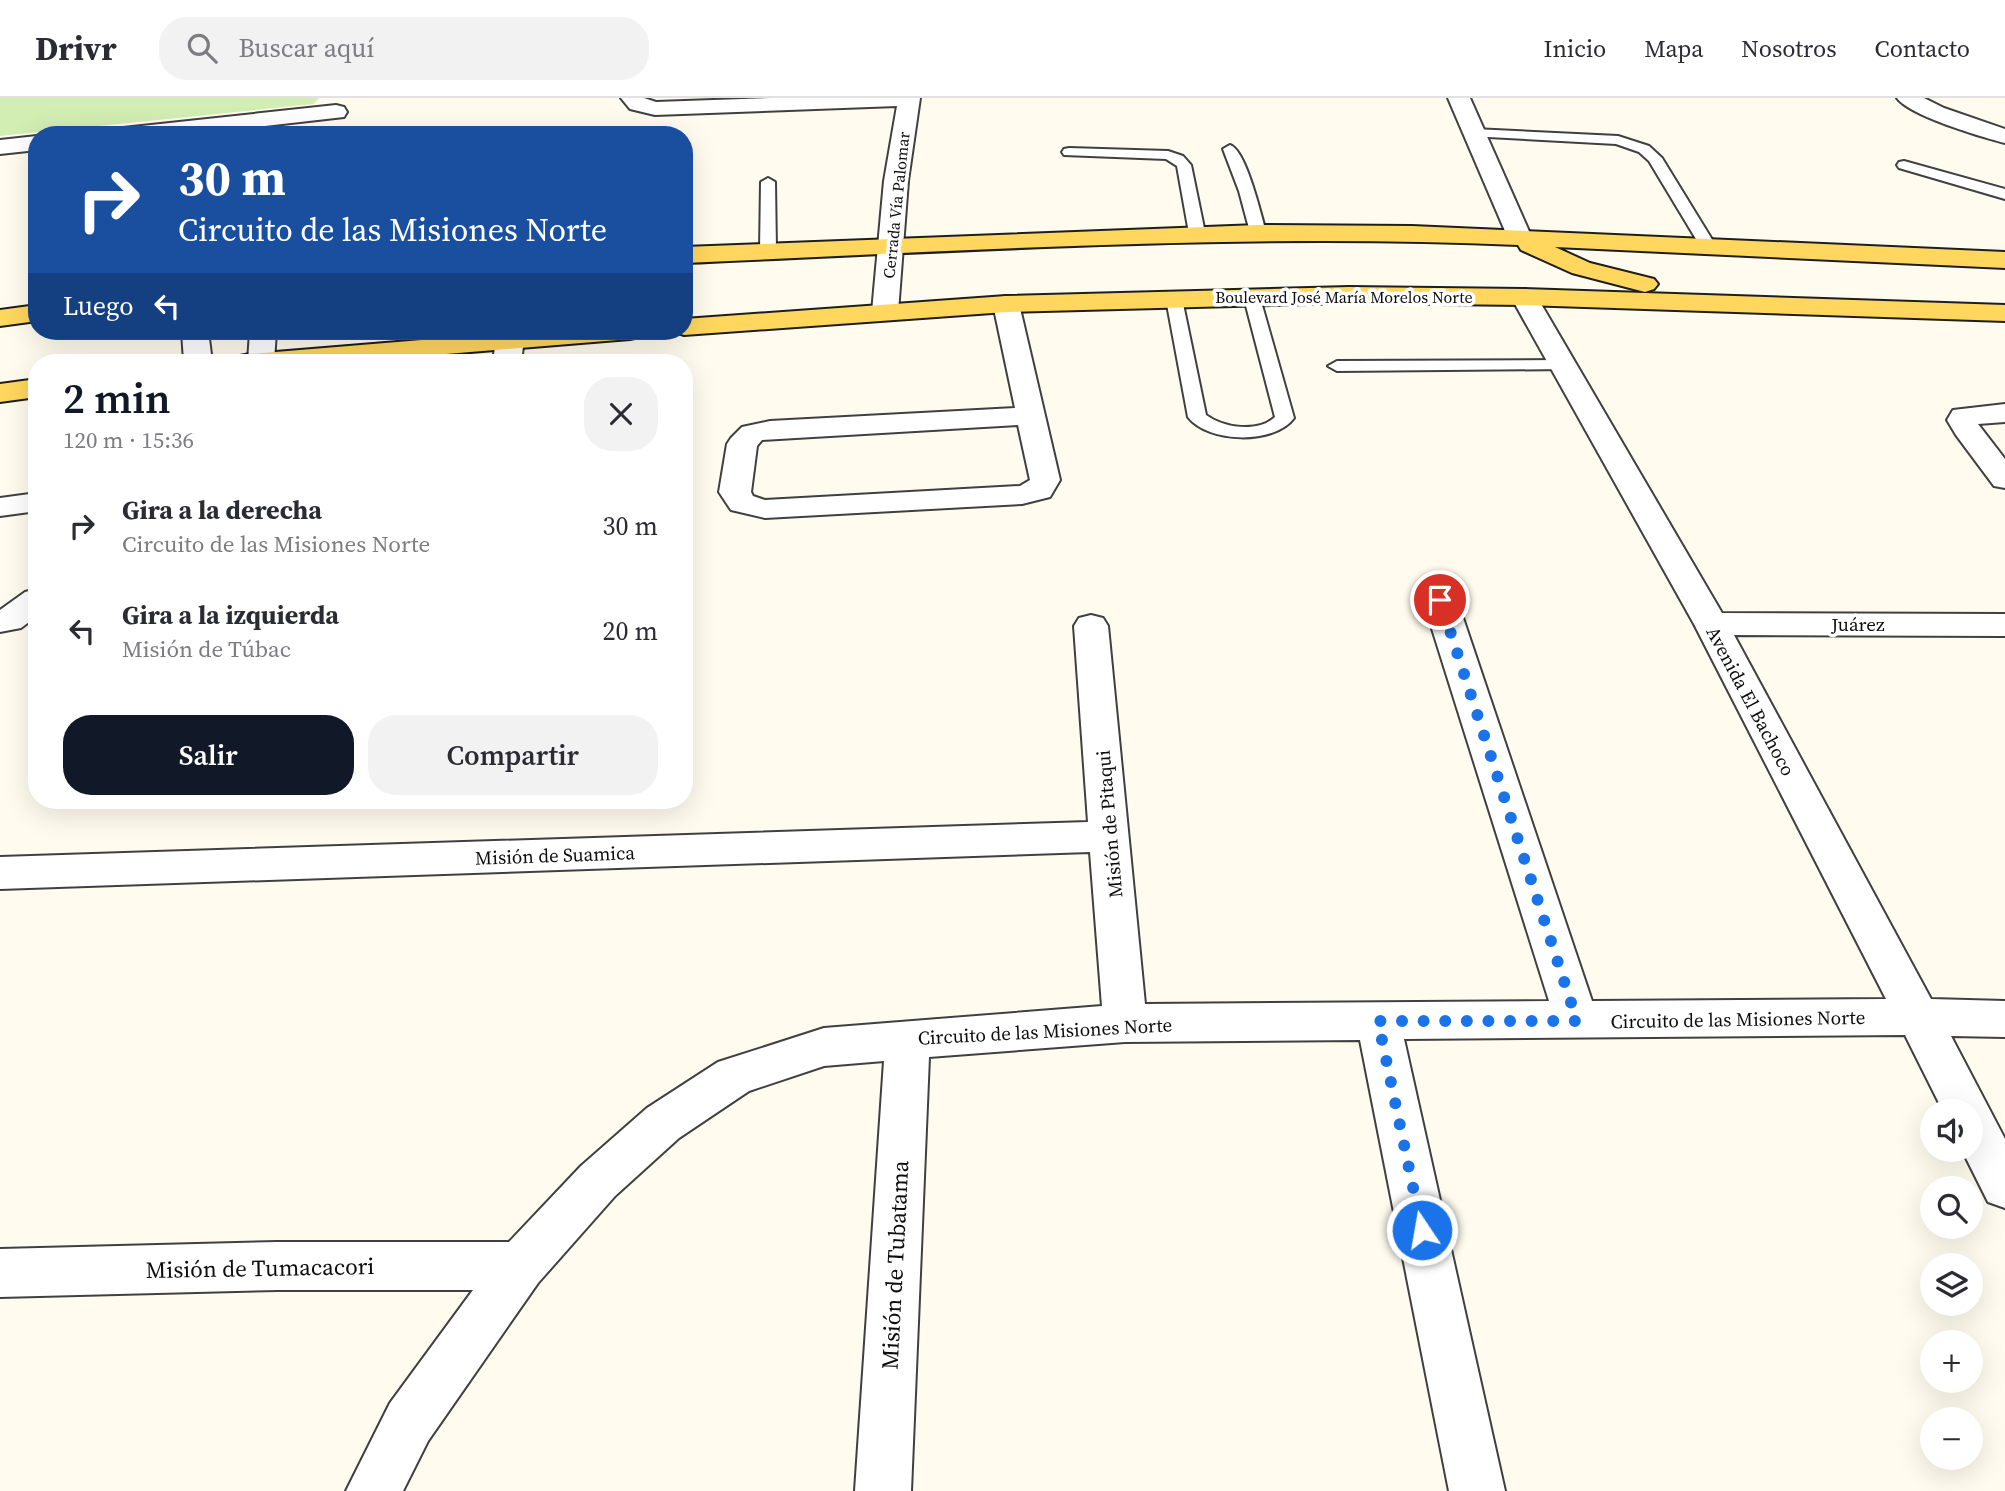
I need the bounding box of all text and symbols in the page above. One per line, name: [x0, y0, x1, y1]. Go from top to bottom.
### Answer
search box: [159, 17, 649, 80]
text: Drivr: [35, 26, 117, 71]
icon: search: [183, 29, 221, 67]
text: Buscar aquí: [239, 30, 374, 66]
text: Inicio: [1544, 32, 1606, 65]
text: Mapa: [1644, 32, 1703, 65]
text: Nosotros: [1741, 32, 1837, 65]
text: Contacto: [1875, 32, 1970, 65]
street label: Cerrada Vía Palomar: [877, 130, 915, 279]
text: 30 m: [178, 144, 286, 211]
icon: right: [63, 154, 154, 245]
text: Circuito de las Misiones Norte: [178, 208, 607, 252]
street label: Boulevard José María Morelos Norte: [1215, 286, 1473, 308]
icon: left: [148, 287, 186, 325]
text: Luego: [63, 288, 134, 324]
text: 2 min: [63, 369, 171, 427]
button: close: [584, 377, 658, 451]
text: 120 m · 15:36: [63, 424, 194, 456]
text: Gira a la derecha: [122, 492, 322, 528]
icon: right: [63, 507, 101, 545]
text: 30 m: [603, 508, 658, 544]
text: Circuito de las Misiones Norte: [122, 528, 430, 560]
pin: [1410, 570, 1470, 630]
icon: arrive: [1421, 581, 1459, 619]
text: Gira a la izquierda: [122, 597, 339, 633]
street label: Juárez: [1830, 611, 1885, 637]
icon: left: [63, 612, 101, 650]
text: 20 m: [603, 613, 658, 649]
street label: Avenida El Bachoco: [1701, 622, 1801, 780]
text: Misión de Túbac: [122, 633, 291, 665]
button: Salir: [63, 715, 354, 795]
button: Compartir: [368, 715, 658, 795]
street label: Misión de Pitaqui: [1090, 749, 1128, 899]
street label: Misión de Suamica: [475, 839, 636, 871]
street label: Circuito de las Misiones Norte: [1610, 1004, 1866, 1034]
street label: Circuito de las Misiones Norte: [917, 1011, 1173, 1051]
map controls: [1920, 1099, 1983, 1470]
button: sound: [1920, 1099, 1983, 1162]
street label: Misión de Tubatama: [874, 1159, 916, 1370]
button: search: [1920, 1176, 1983, 1239]
position arrow: [1385, 1193, 1459, 1267]
street label: Misión de Tumacacori: [145, 1250, 375, 1286]
button: layers: [1920, 1253, 1983, 1316]
button: +: [1920, 1330, 1983, 1393]
button: −: [1920, 1407, 1983, 1470]

